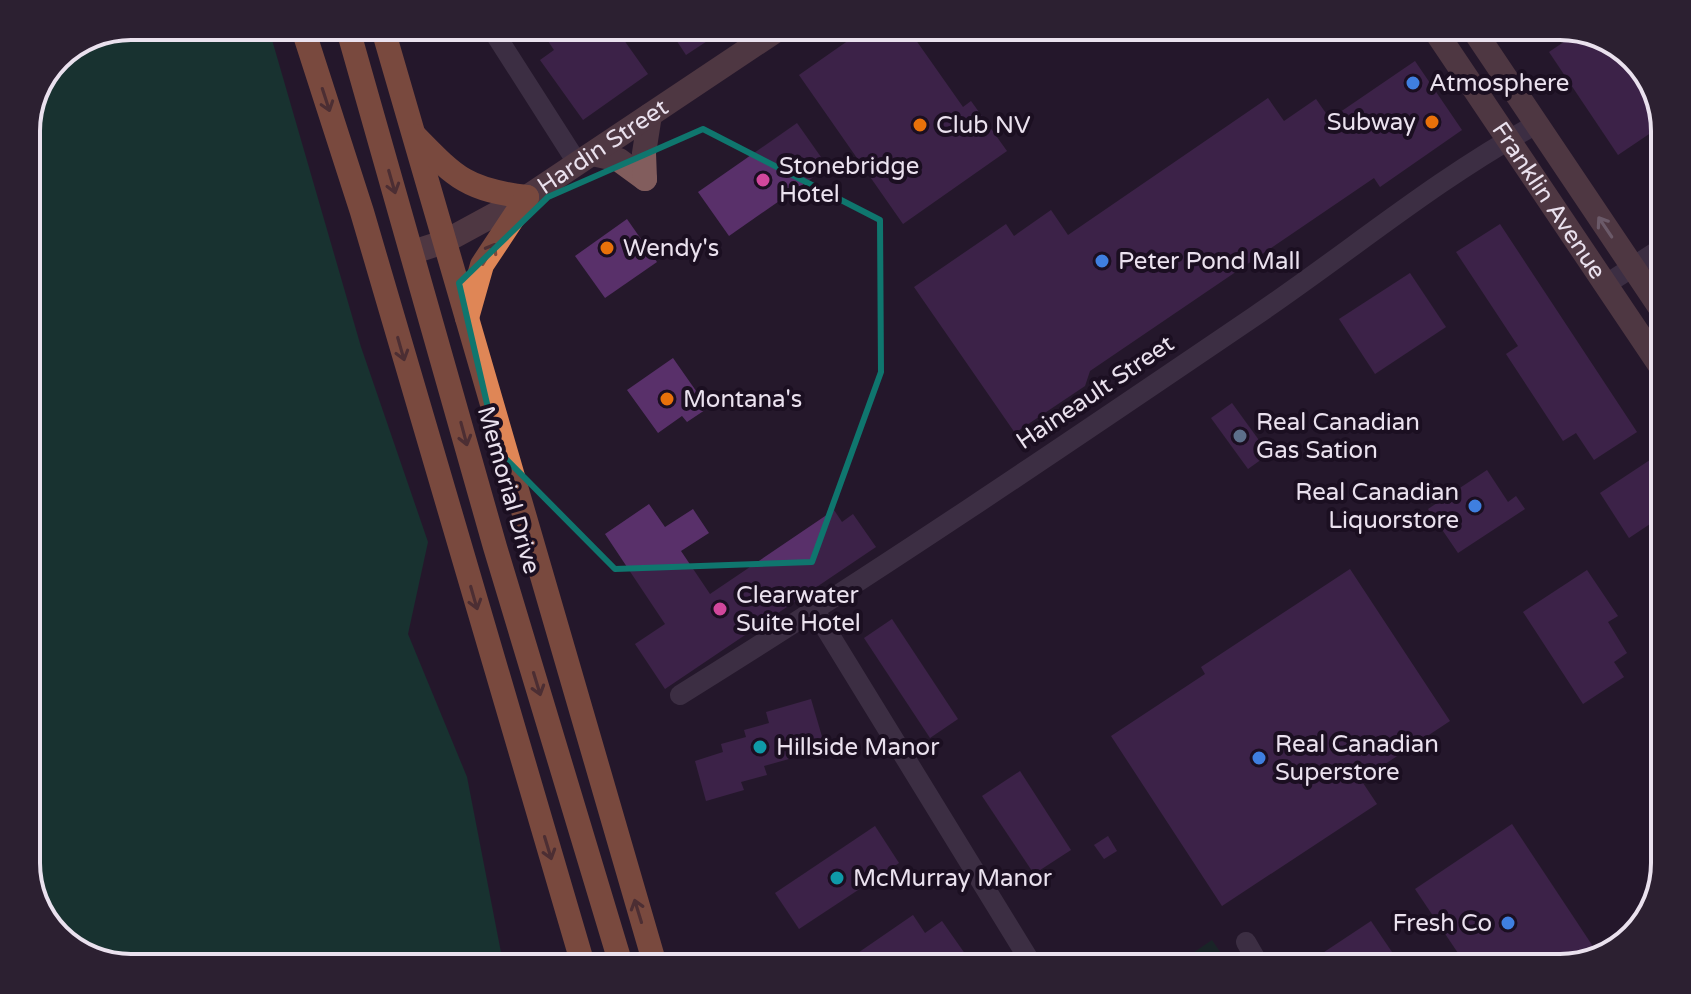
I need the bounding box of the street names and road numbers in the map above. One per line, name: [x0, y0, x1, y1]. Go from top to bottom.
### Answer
street label: Hardin Street: [532, 93, 674, 201]
street label: Franklin Avenue: [1486, 117, 1612, 285]
street label: Haineault Street: [1011, 329, 1180, 456]
street label: Memorial Drive: [471, 403, 546, 577]

